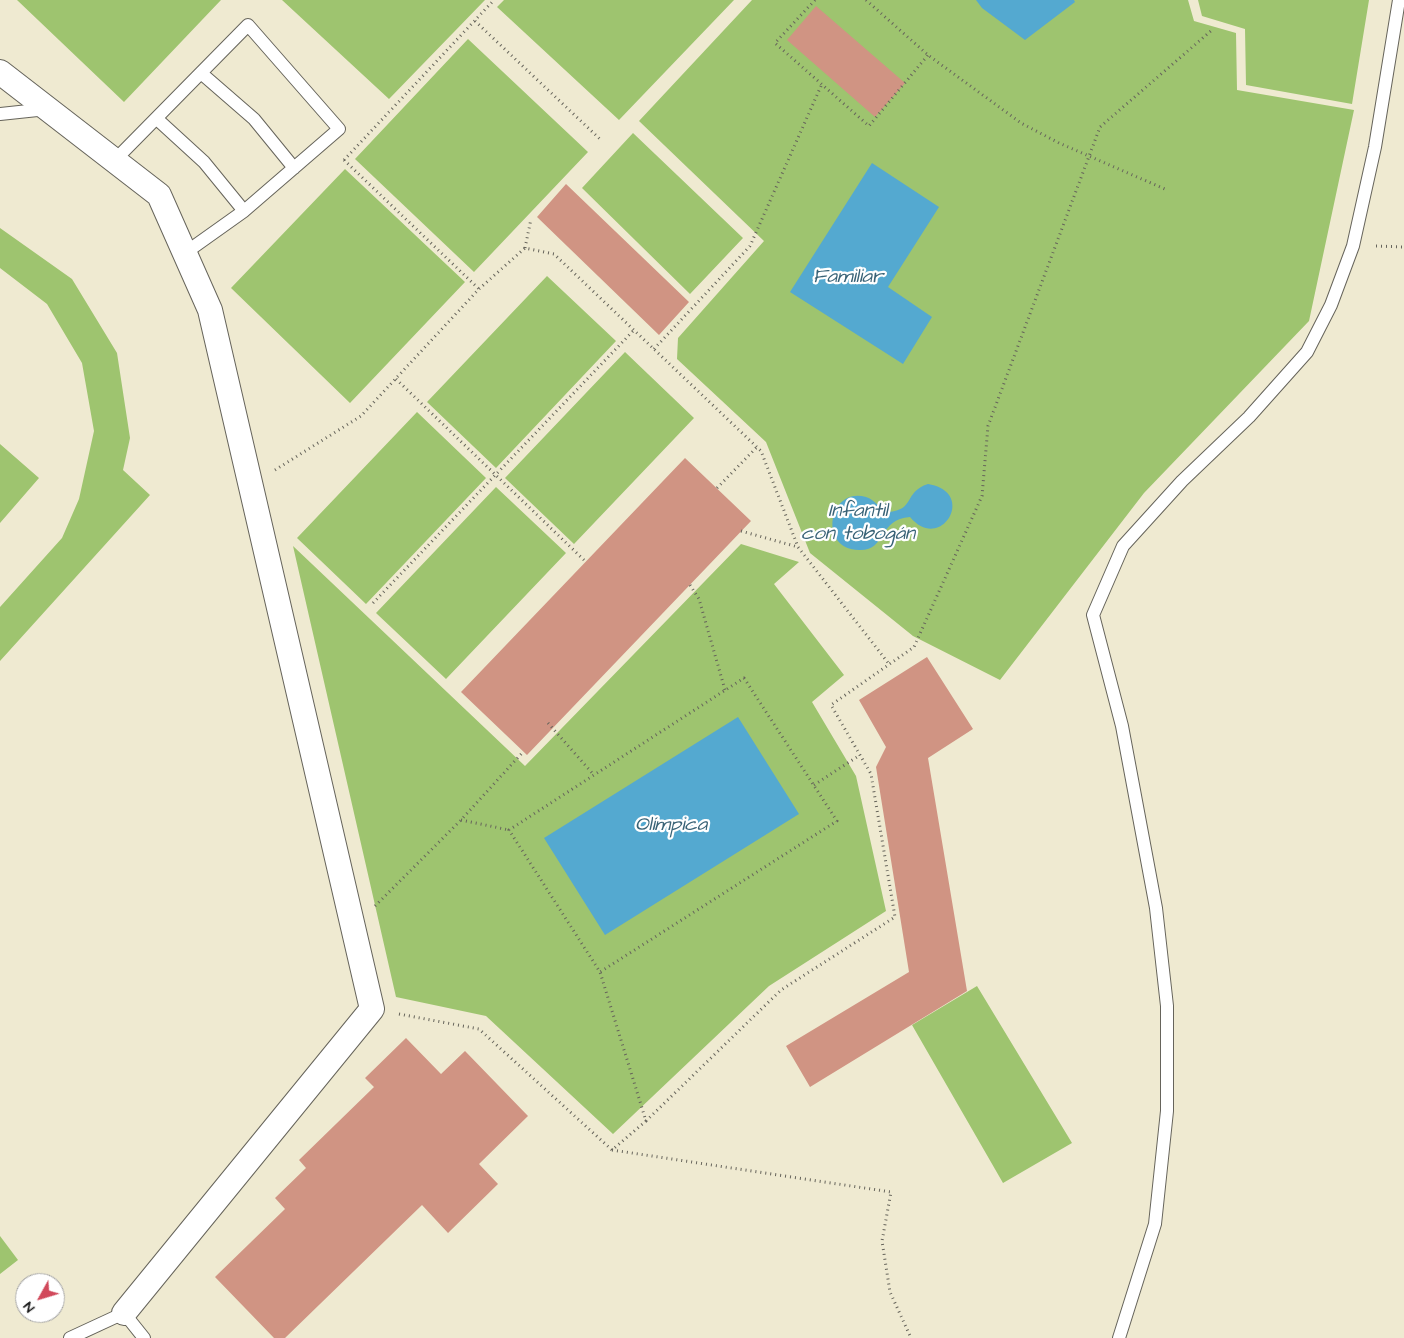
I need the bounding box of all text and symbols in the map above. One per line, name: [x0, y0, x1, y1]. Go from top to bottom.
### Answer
water label: Familiar: [813, 266, 883, 290]
water label: Infantil con tobogán: [801, 500, 915, 547]
water label: Olímpica: [635, 814, 707, 838]
north arrow: [15, 1273, 65, 1323]
text: N: [19, 1297, 40, 1317]

